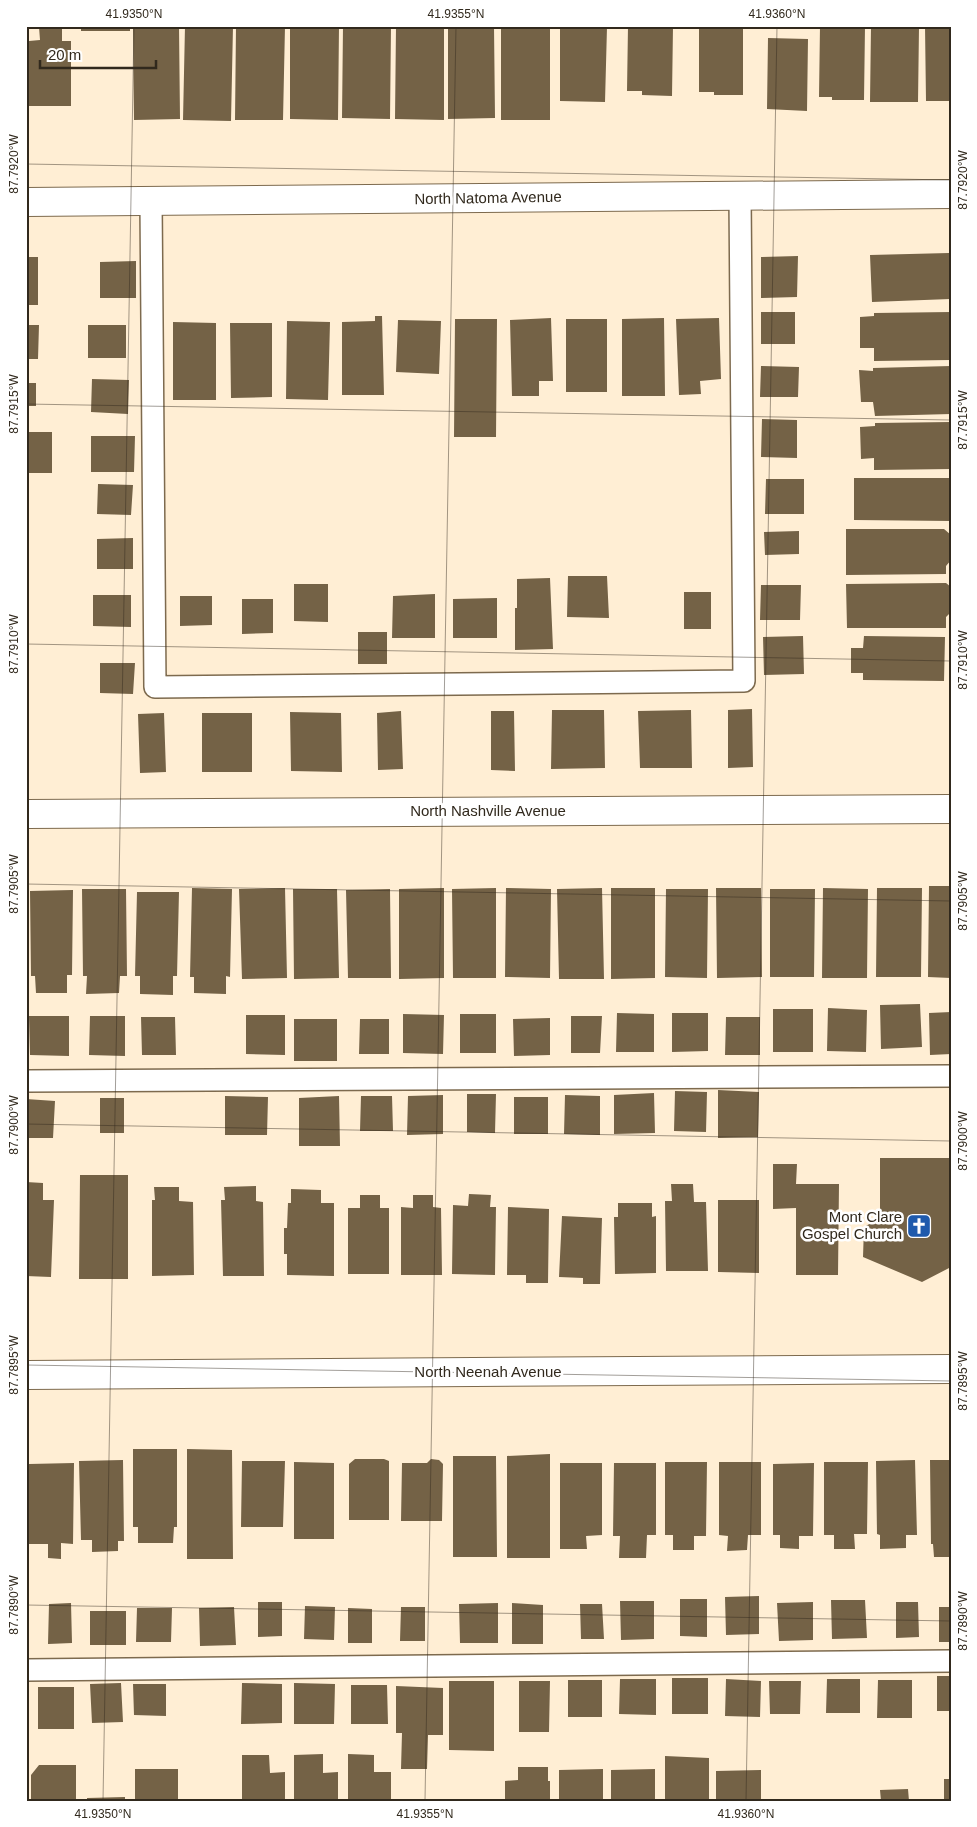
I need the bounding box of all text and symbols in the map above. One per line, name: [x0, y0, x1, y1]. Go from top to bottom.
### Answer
text: 41.9350°N: [106, 7, 162, 21]
text: 41.9355°N: [428, 7, 484, 21]
text: 41.9360°N: [749, 7, 805, 21]
scale bar: [40, 38, 156, 70]
text: 20 m: [48, 46, 81, 63]
text: 87.7920°W: [7, 134, 21, 194]
text: 87.7920°W: [956, 150, 970, 210]
street label: North Natoma Avenue: [414, 188, 562, 207]
text: 87.7915°W: [7, 374, 21, 434]
text: 87.7915°W: [956, 390, 970, 450]
text: 87.7910°W: [7, 614, 21, 674]
text: 87.7910°W: [956, 630, 970, 690]
street label: North Nashville Avenue: [410, 802, 566, 819]
text: 87.7905°W: [7, 854, 21, 914]
text: 87.7905°W: [956, 871, 970, 931]
text: 87.7900°W: [7, 1095, 21, 1155]
text: 87.7900°W: [956, 1111, 970, 1171]
place label: Mont Clare Gospel Church: [802, 1208, 902, 1242]
church icon: Mont Clare Gospel Church: [906, 1213, 932, 1239]
text: 87.7895°W: [7, 1335, 21, 1395]
text: 87.7895°W: [956, 1351, 970, 1411]
street label: North Neenah Avenue: [414, 1363, 562, 1380]
text: 87.7890°W: [7, 1575, 21, 1635]
text: 87.7890°W: [956, 1591, 970, 1651]
text: 41.9350°N: [75, 1807, 131, 1821]
text: 41.9355°N: [397, 1807, 453, 1821]
text: 41.9360°N: [718, 1807, 774, 1821]

